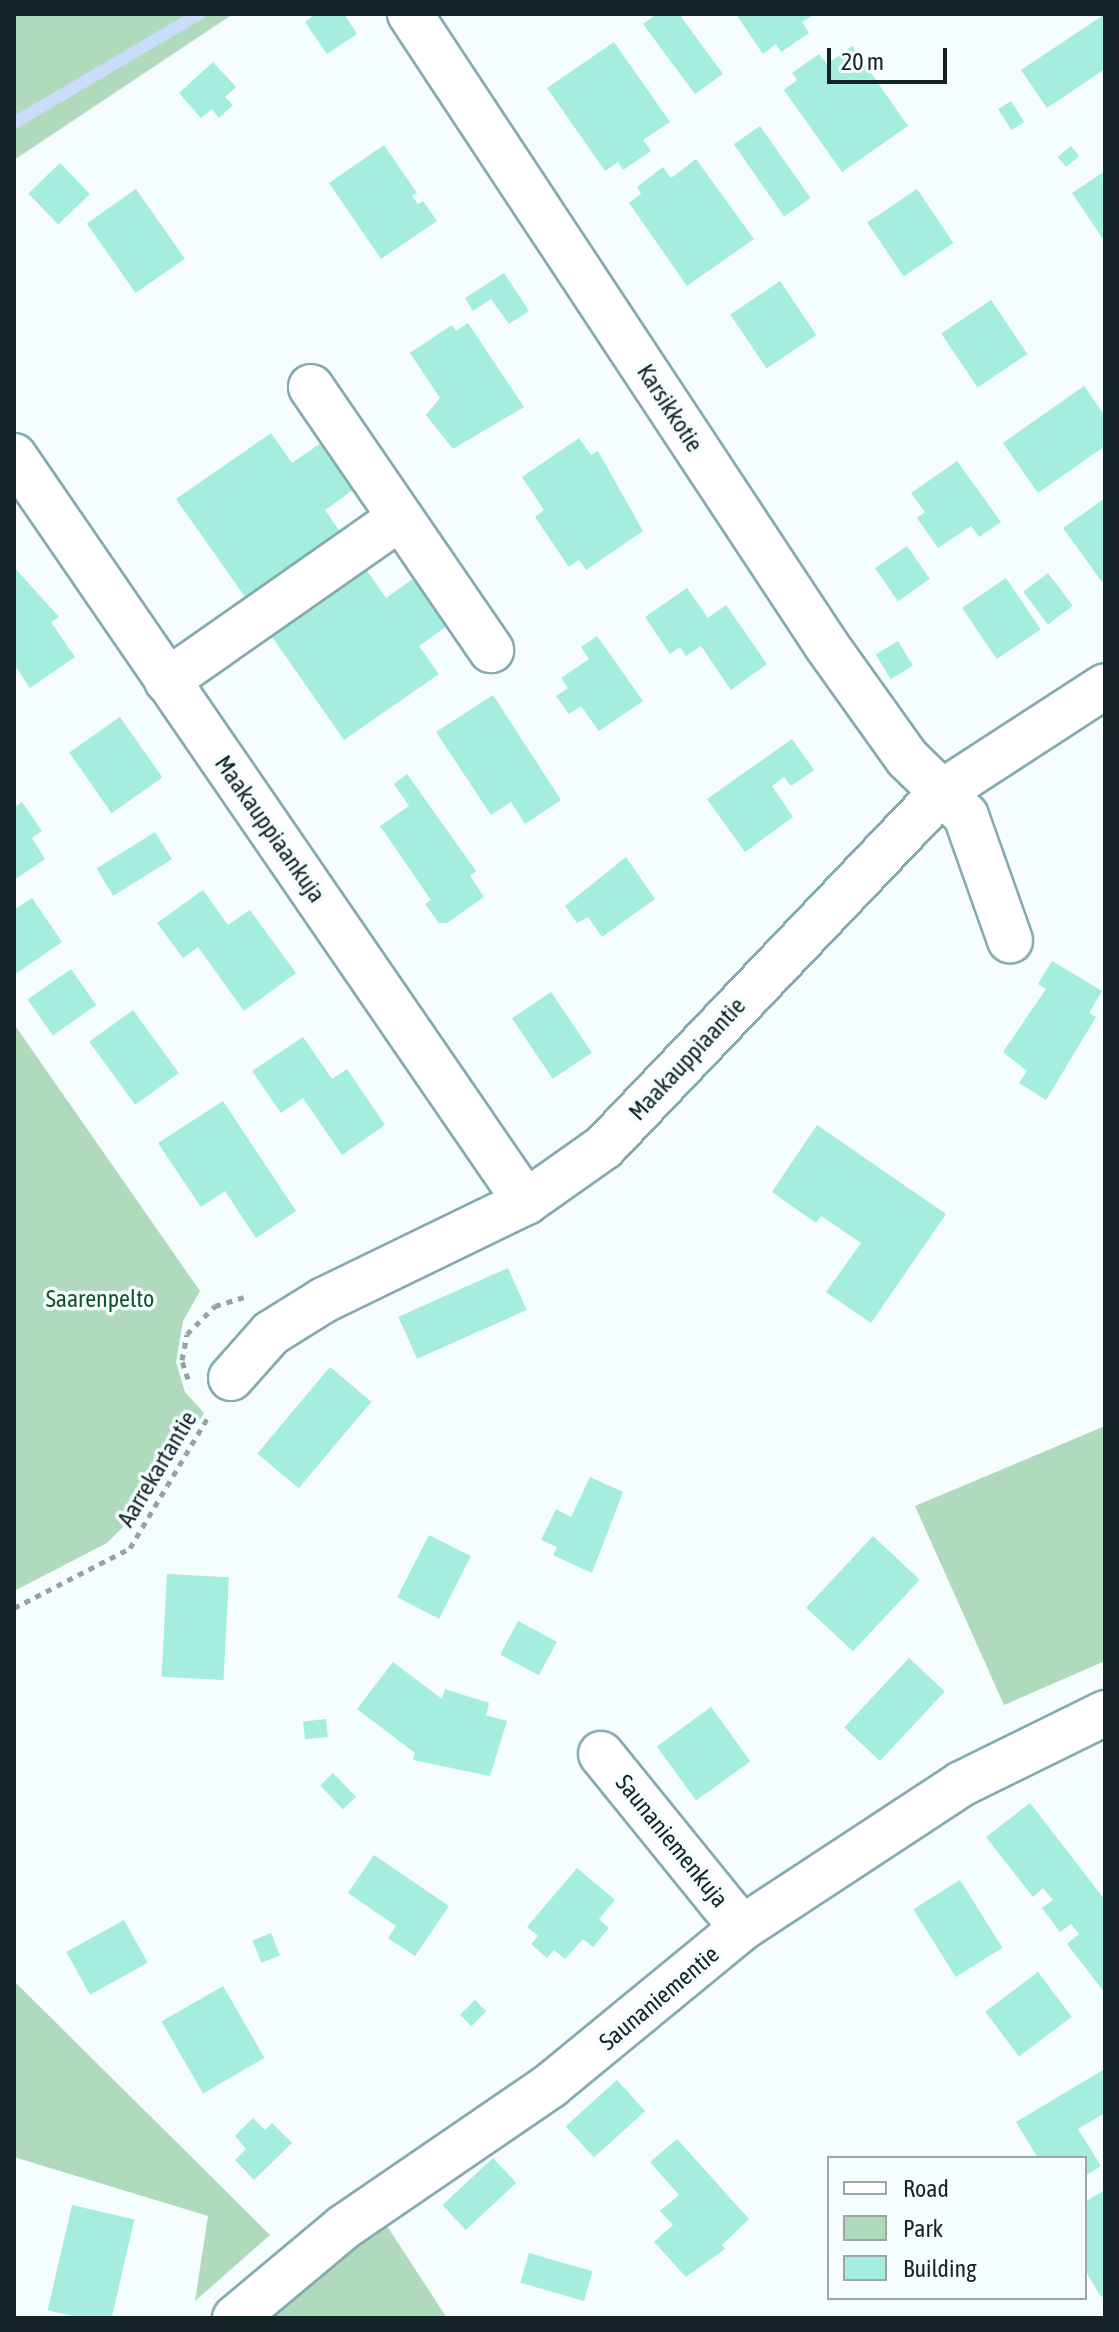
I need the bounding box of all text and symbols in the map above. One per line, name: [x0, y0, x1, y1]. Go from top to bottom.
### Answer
scale bar: [831, 32, 951, 82]
text: 20 m: [841, 48, 884, 75]
street label: Karsikkotie: [631, 359, 709, 457]
street label: Maakauppiaankuja: [209, 750, 331, 908]
street label: Maakauppiaantie: [623, 992, 751, 1126]
park label: Saarenpelto: [46, 1285, 154, 1313]
street label: Aarrekartantie: [111, 1406, 203, 1532]
street label: Saunaniemenkuja: [610, 1769, 734, 1913]
street label: Saunaniementie: [594, 1940, 724, 2056]
legend: [827, 2156, 1087, 2300]
text: Road: [903, 2175, 949, 2202]
text: Park: [903, 2215, 943, 2242]
text: Building: [903, 2255, 976, 2282]

